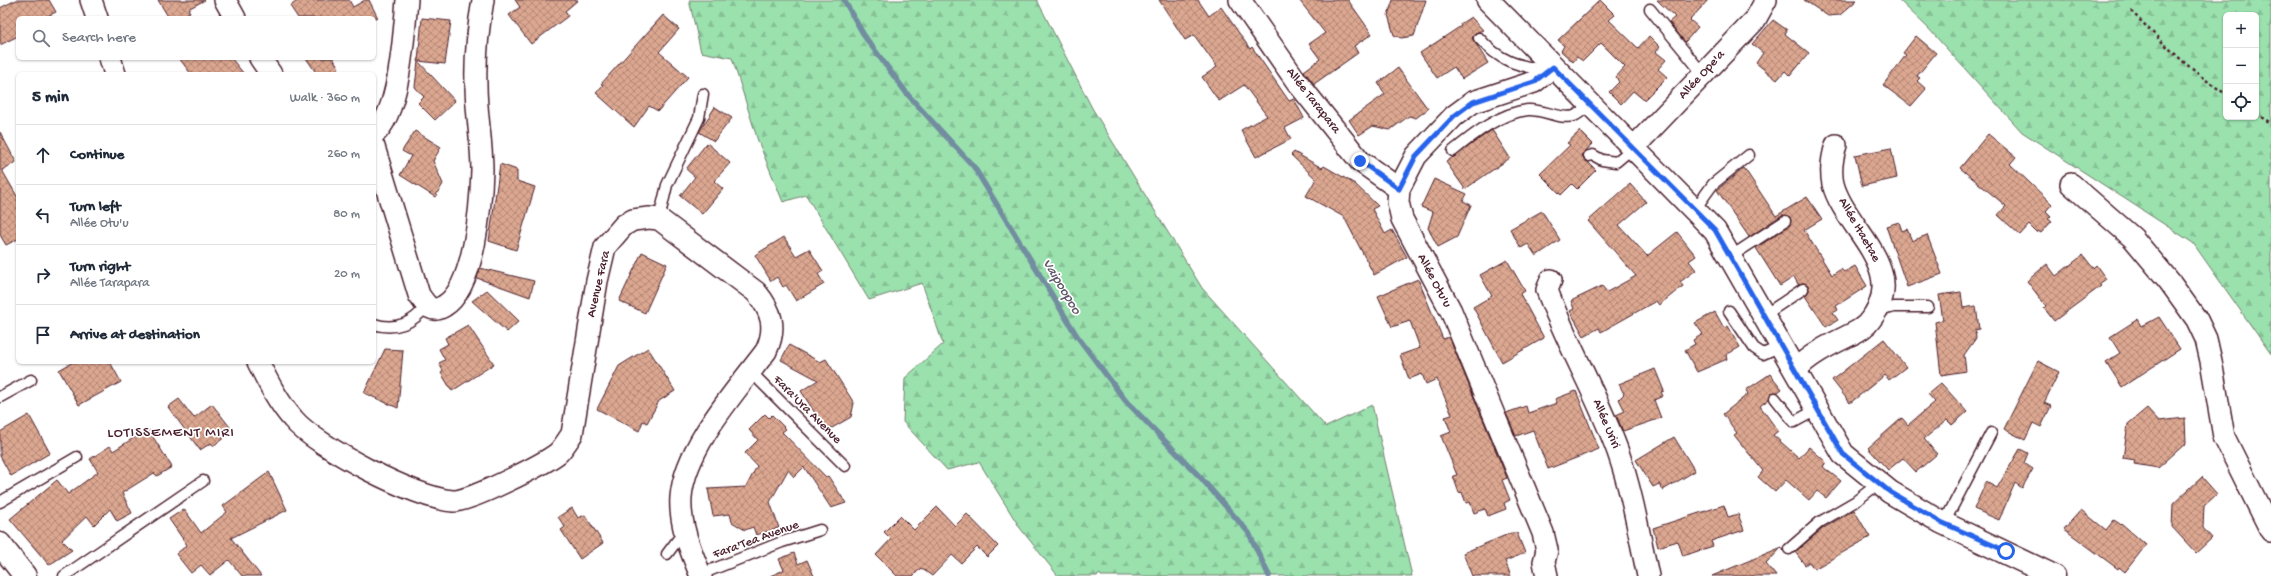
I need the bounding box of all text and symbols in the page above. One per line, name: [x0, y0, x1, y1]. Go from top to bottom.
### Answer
map controls: [2223, 12, 2259, 120]
button: +: [2223, 12, 2259, 48]
search box: [16, 16, 376, 60]
icon: search: [30, 27, 52, 49]
text: Search here: [62, 29, 136, 47]
street label: Allée Ope'a: [1676, 47, 1729, 103]
button: −: [2223, 48, 2259, 84]
street label: Allée Tarapara: [1283, 65, 1344, 138]
button: locate: [2223, 84, 2259, 120]
text: 5 min: [32, 88, 69, 108]
text: Walk · 360 m: [290, 91, 360, 106]
icon: ahead: [32, 144, 54, 166]
text: Continue: [70, 146, 124, 164]
text: 260 m: [327, 147, 360, 162]
route end: [1351, 152, 1369, 170]
street label: Allée Itaetae: [1835, 195, 1884, 265]
text: Turn left: [70, 198, 121, 216]
icon: left: [32, 204, 54, 226]
text: 80 m: [333, 207, 360, 222]
text: Allée Otu'u: [70, 216, 129, 231]
street label: Avenue Fara: [584, 248, 614, 319]
street label: Allée Otu'u: [1414, 252, 1454, 310]
water label: Vaipoopoo: [1038, 256, 1084, 318]
text: Turn right: [70, 258, 130, 276]
icon: right: [32, 264, 54, 286]
text: 20 m: [334, 267, 360, 282]
text: Allée Tarapara: [70, 276, 149, 291]
icon: arrive: [32, 324, 54, 346]
text: Arrive at destination: [70, 326, 200, 344]
street label: Fara'Ura Avenue: [769, 372, 844, 447]
street label: Allée Uriri: [1589, 397, 1623, 451]
district label: LOTISSEMENT MIRI: [107, 424, 235, 442]
street label: Fara'Tea Avenue: [710, 517, 801, 563]
route start: [1997, 542, 2015, 560]

